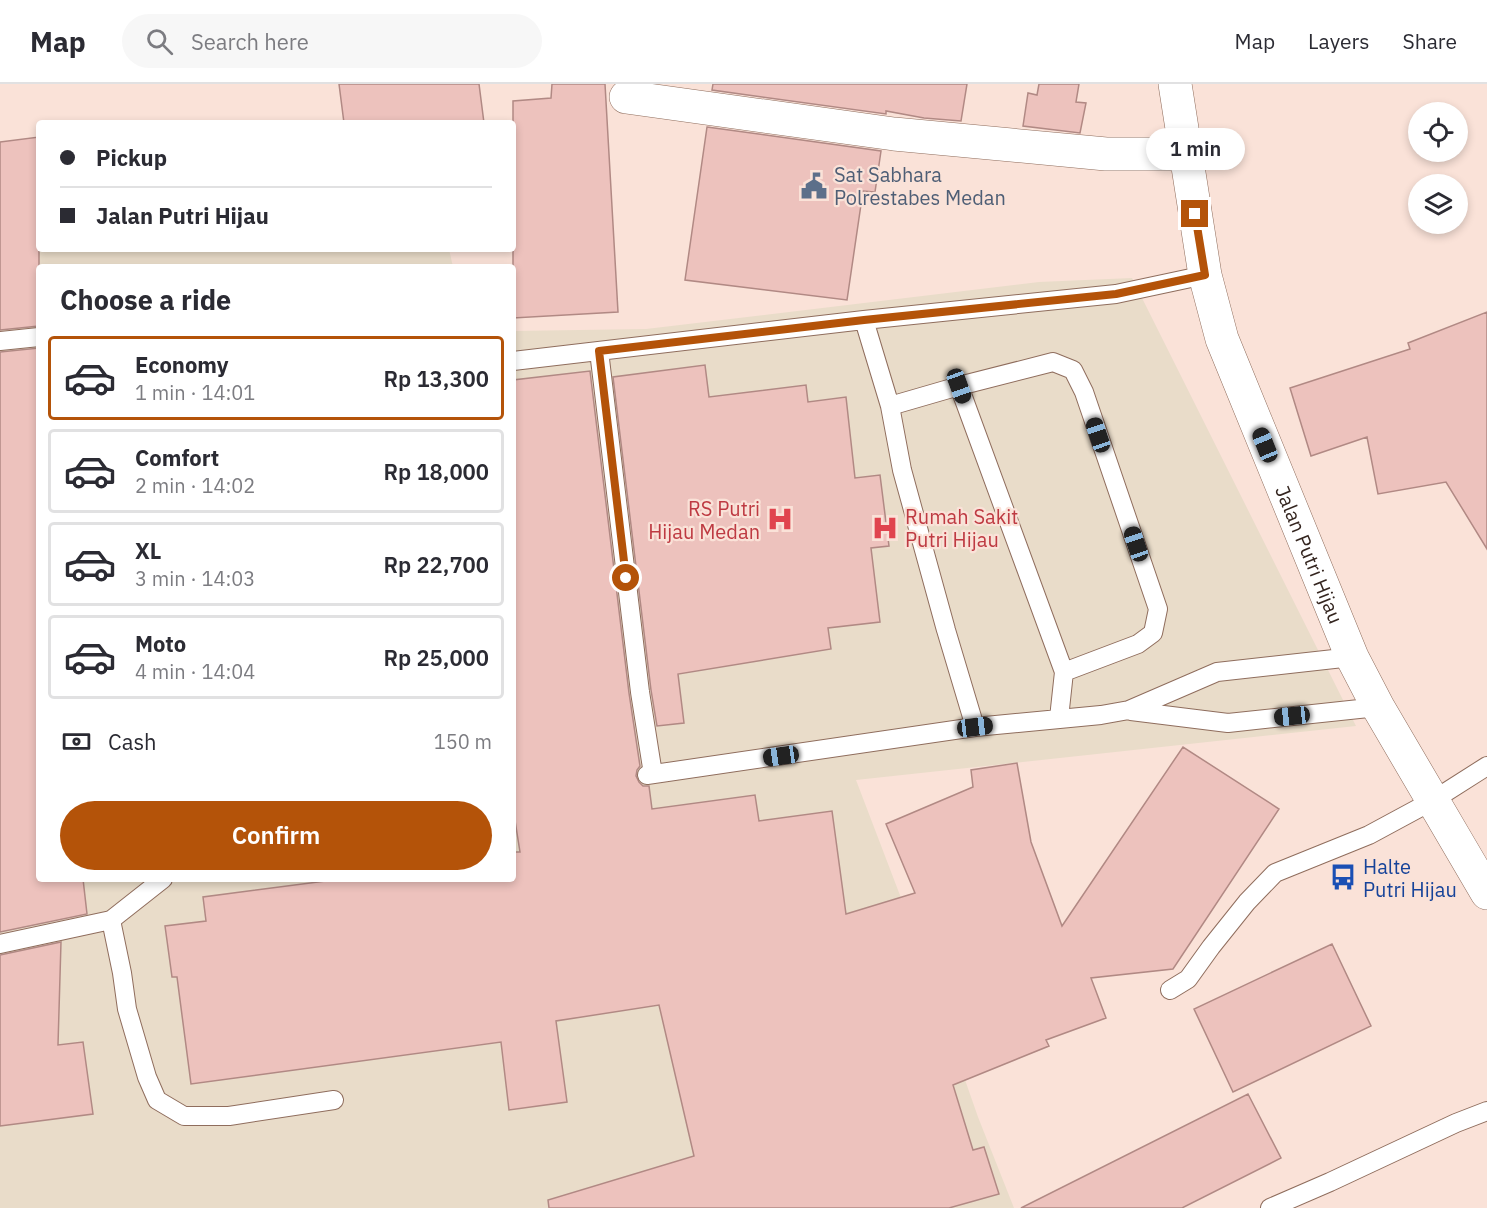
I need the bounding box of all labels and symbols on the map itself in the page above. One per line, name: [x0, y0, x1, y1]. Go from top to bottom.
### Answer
callout: 1 min: [1146, 127, 1244, 169]
place label: Sat Sabhara Polrestabes Medan: [834, 161, 1006, 211]
public building icon: Sat Sabhara Polrestabes Medan: [799, 171, 829, 201]
route end: [1181, 200, 1208, 227]
car: [944, 366, 974, 406]
car: [1084, 415, 1112, 455]
car: [1250, 425, 1280, 465]
street label: Jalan Putri Hijau: [1270, 481, 1350, 627]
place label: RS Putri Hijau Medan: [648, 495, 760, 545]
place label: Rumah Sakit Putri Hijau: [905, 503, 1018, 553]
hospital icon: RS Putri Hijau Medan: [765, 504, 795, 534]
hospital icon: Rumah Sakit Putri Hijau: [870, 513, 900, 543]
car: [1122, 524, 1150, 564]
route start: [612, 564, 639, 591]
car: [1273, 705, 1311, 727]
car: [956, 716, 994, 738]
car: [762, 745, 800, 767]
place label: Halte Putri Hijau: [1363, 853, 1457, 903]
bus stop icon: Halte Putri Hijau: [1328, 862, 1358, 892]

